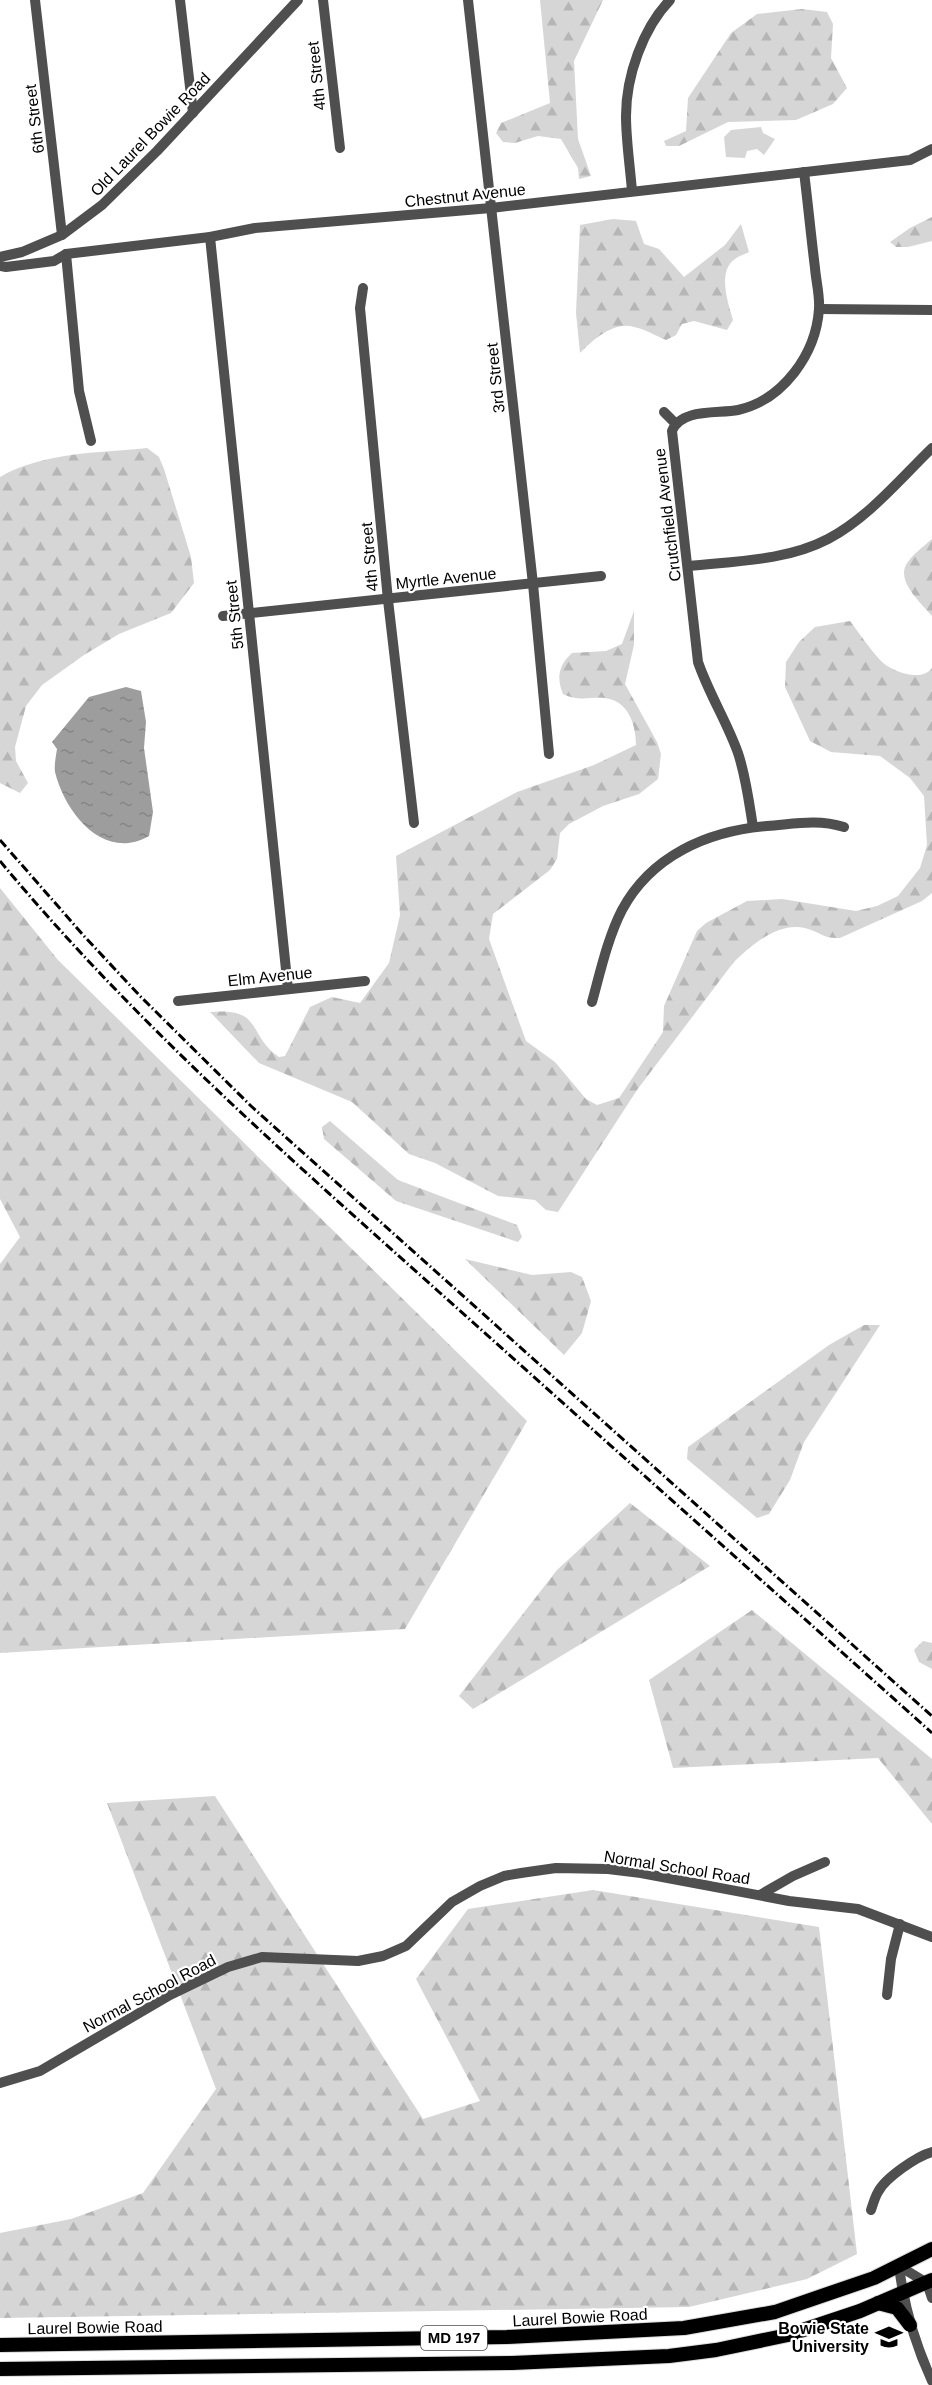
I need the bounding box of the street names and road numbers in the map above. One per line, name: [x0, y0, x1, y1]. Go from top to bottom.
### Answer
street label: 4th Street: [304, 40, 329, 111]
street label: Old Laurel Bowie Road: [87, 69, 214, 199]
street label: 6th Street: [22, 83, 47, 154]
street label: Chestnut Avenue: [404, 181, 526, 210]
street label: 3rd Street: [483, 342, 508, 414]
street label: Crutchfield Avenue: [651, 447, 684, 582]
street label: 4th Street: [358, 521, 381, 592]
street label: Myrtle Avenue: [395, 565, 497, 592]
street label: 5th Street: [222, 579, 247, 650]
street label: Elm Avenue: [227, 964, 313, 989]
street label: Normal School Road: [603, 1848, 751, 1887]
street label: Normal School Road: [80, 1951, 218, 2036]
street label: Laurel Bowie Road: [512, 2305, 648, 2330]
street label: Laurel Bowie Road: [27, 2318, 163, 2337]
road number: MD 197: [421, 2326, 487, 2350]

